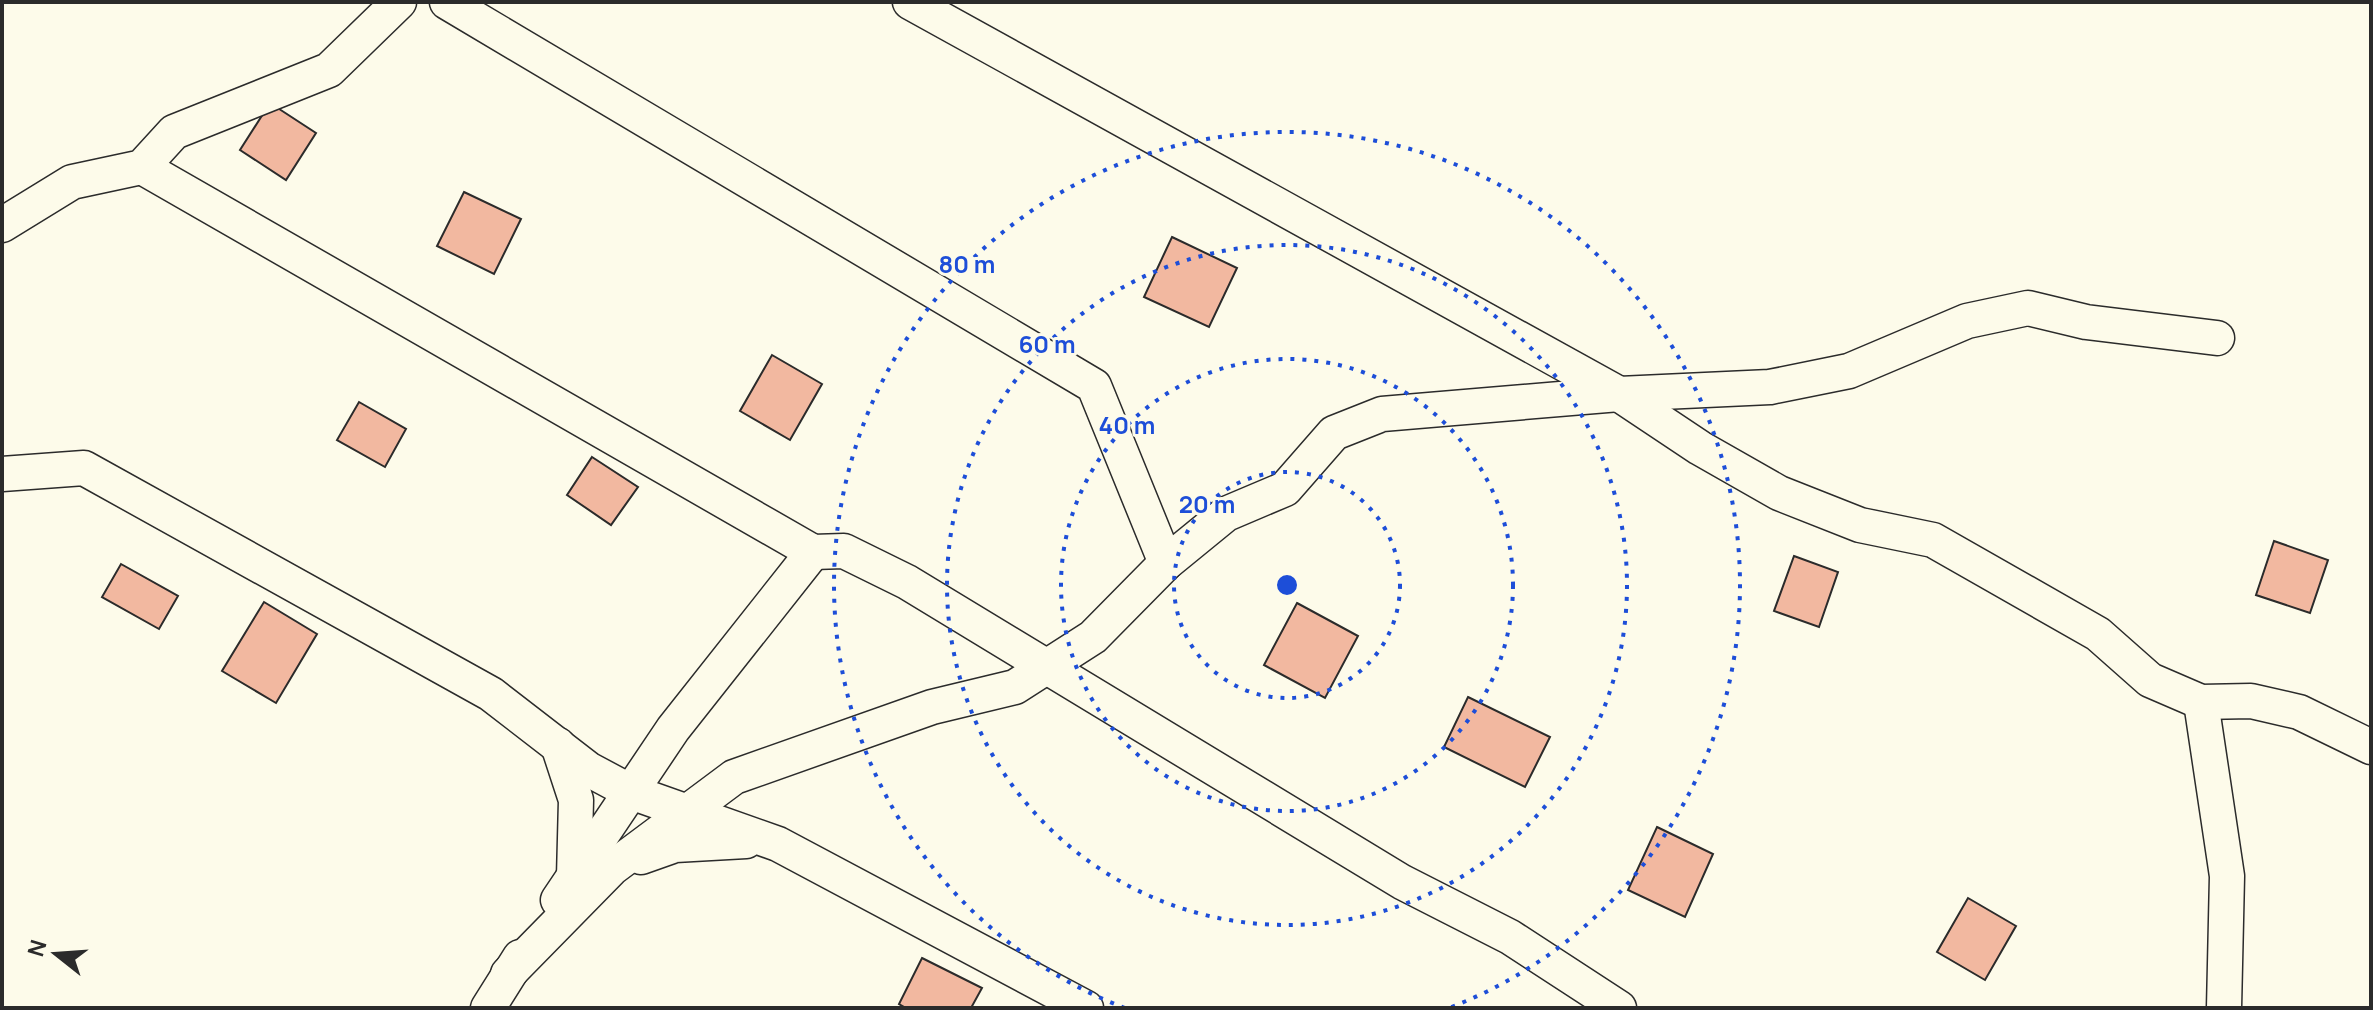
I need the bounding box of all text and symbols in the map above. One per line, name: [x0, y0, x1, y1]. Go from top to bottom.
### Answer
text: 80 m: [939, 247, 995, 280]
text: 60 m: [1018, 327, 1076, 360]
text: 40 m: [1099, 408, 1155, 441]
text: 20 m: [1179, 487, 1235, 520]
centre of rings: [1273, 571, 1301, 599]
north arrow: [16, 914, 96, 994]
text: N: [20, 936, 54, 960]

